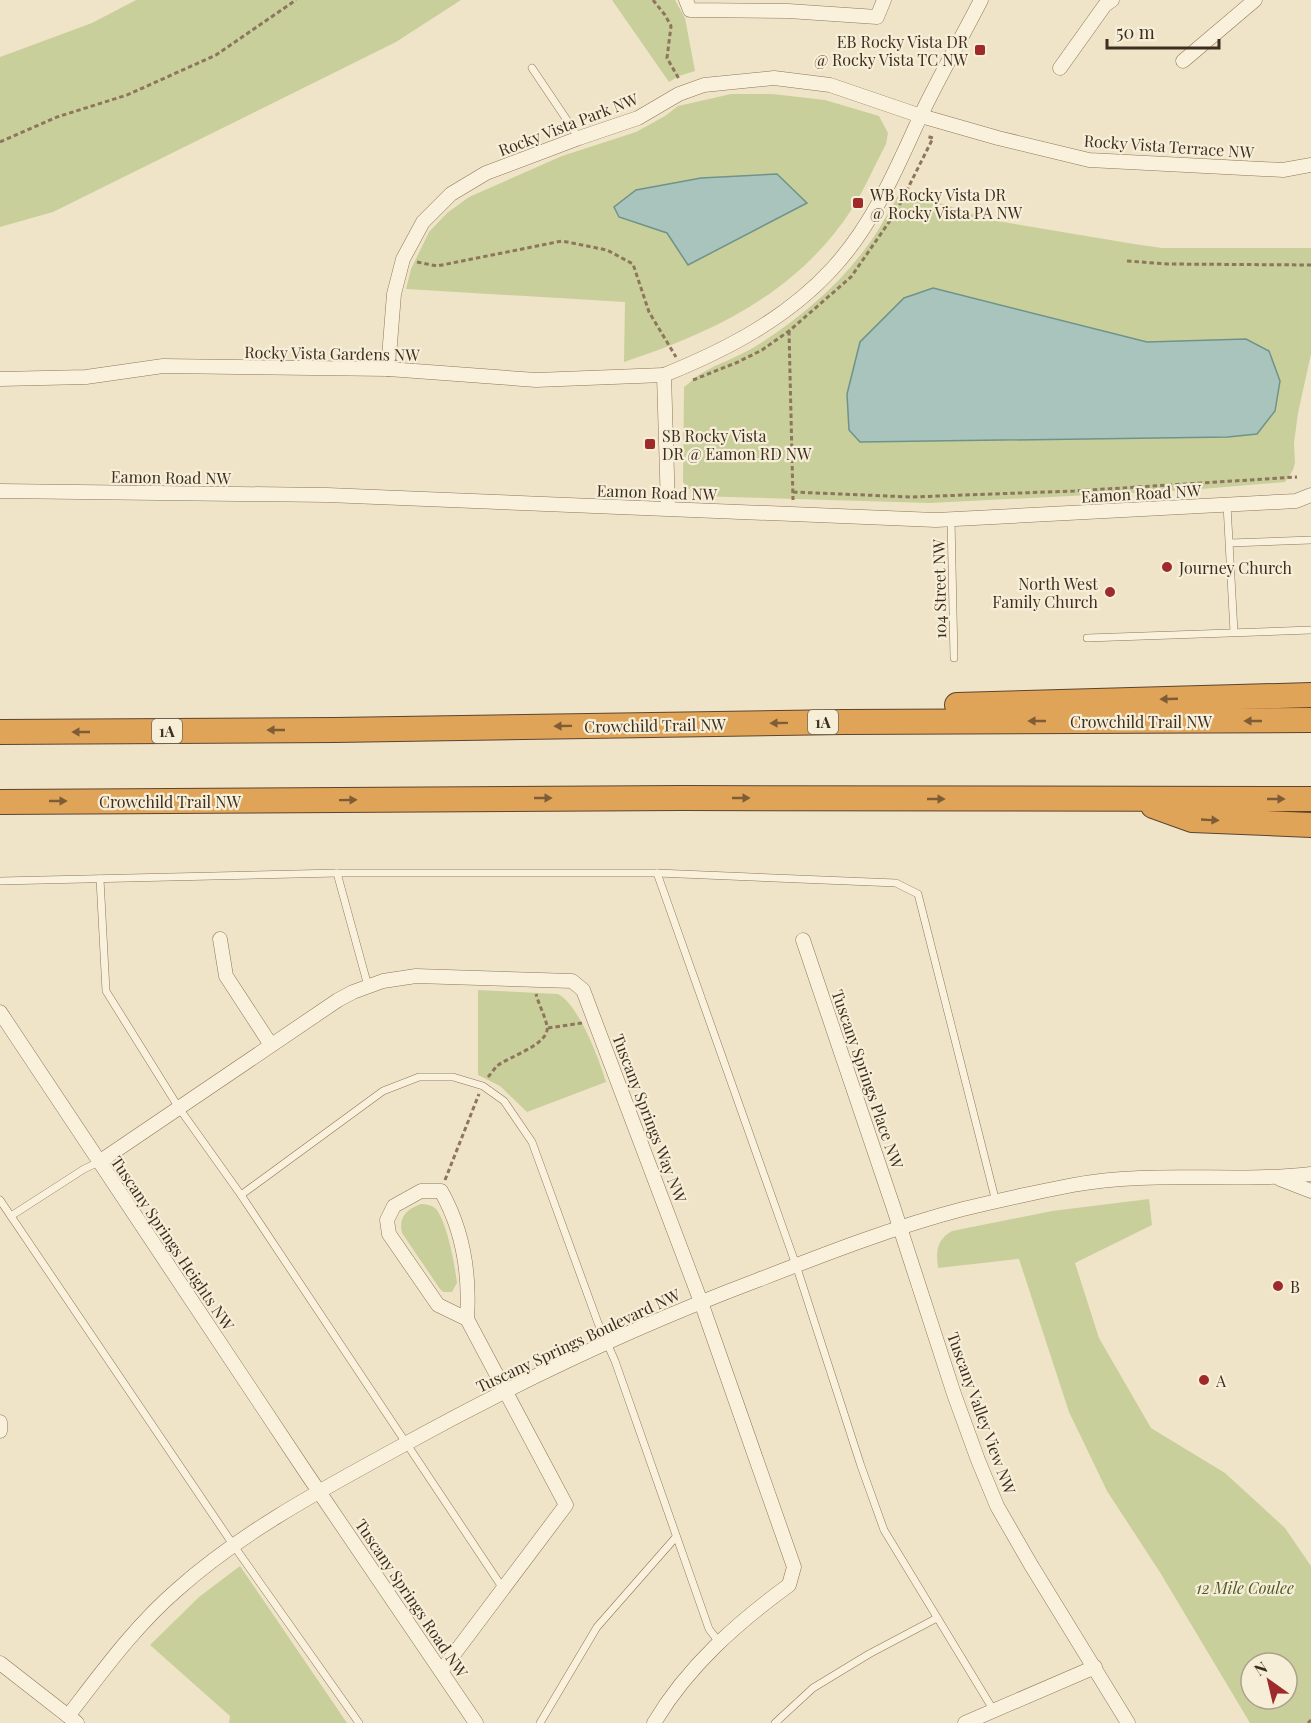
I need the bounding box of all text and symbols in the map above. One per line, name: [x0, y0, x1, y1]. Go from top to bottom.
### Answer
scale bar: [1107, 12, 1220, 50]
text: 50 m: [1116, 20, 1155, 44]
place label: EB Rocky Vista DR @ Rocky Vista TC NW: [814, 31, 969, 70]
marker: EB Rocky Vista DR @ Rocky Vista TC NW: [973, 43, 987, 57]
street label: Rocky Vista Park NW: [495, 87, 641, 160]
street label: Rocky Vista Terrace NW: [1083, 130, 1255, 162]
place label: WB Rocky Vista DR @ Rocky Vista PA NW: [869, 184, 1023, 223]
marker: WB Rocky Vista DR @ Rocky Vista PA NW: [851, 196, 865, 210]
street label: Rocky Vista Gardens NW: [244, 341, 420, 365]
place label: SB Rocky Vista DR @ Eamon RD NW: [662, 425, 812, 464]
marker: SB Rocky Vista DR @ Eamon RD NW: [643, 437, 657, 451]
street label: Eamon Road NW: [111, 465, 232, 489]
street label: Eamon Road NW: [596, 479, 718, 505]
street label: Eamon Road NW: [1080, 479, 1202, 507]
street label: 104 Street NW: [928, 538, 950, 639]
place label: Journey Church: [1178, 557, 1293, 578]
marker: Journey Church: [1160, 560, 1174, 574]
place label: North West Family Church: [992, 573, 1099, 612]
marker: North West Family Church: [1103, 585, 1117, 599]
one-way arrow: [1159, 694, 1178, 703]
road number: 1A: [808, 710, 838, 734]
street label: Crowchild Trail NW: [1070, 711, 1212, 732]
street label: Crowchild Trail NW: [584, 713, 727, 737]
one-way arrow: [1027, 716, 1046, 726]
one-way arrow: [1243, 716, 1262, 726]
one-way arrow: [769, 718, 788, 727]
road number: 1A: [152, 719, 182, 743]
one-way arrow: [553, 721, 572, 731]
one-way arrow: [267, 726, 286, 735]
one-way arrow: [72, 727, 91, 737]
street label: Crowchild Trail NW: [99, 791, 241, 812]
one-way arrow: [534, 793, 553, 803]
one-way arrow: [731, 793, 750, 803]
one-way arrow: [926, 794, 945, 804]
one-way arrow: [1267, 794, 1286, 804]
one-way arrow: [339, 795, 358, 805]
one-way arrow: [49, 796, 68, 806]
one-way arrow: [1200, 816, 1219, 825]
street label: Tuscany Springs Place NW: [827, 987, 909, 1172]
street label: Tuscany Springs Way NW: [608, 1031, 692, 1206]
street label: Tuscany Springs Heights NW: [107, 1152, 240, 1335]
place label: B: [1290, 1276, 1300, 1297]
marker: B: [1271, 1279, 1285, 1293]
street label: Tuscany Springs Boulevard NW: [473, 1283, 684, 1397]
street label: Tuscany Valley View NW: [943, 1329, 1021, 1497]
place label: A: [1215, 1370, 1227, 1391]
marker: A: [1197, 1373, 1211, 1387]
street label: Tuscany Springs Road NW: [351, 1515, 473, 1682]
park label: 12 Mile Coulee: [1196, 1577, 1294, 1598]
north arrow: [1239, 1651, 1299, 1711]
text: N: [1250, 1656, 1271, 1680]

